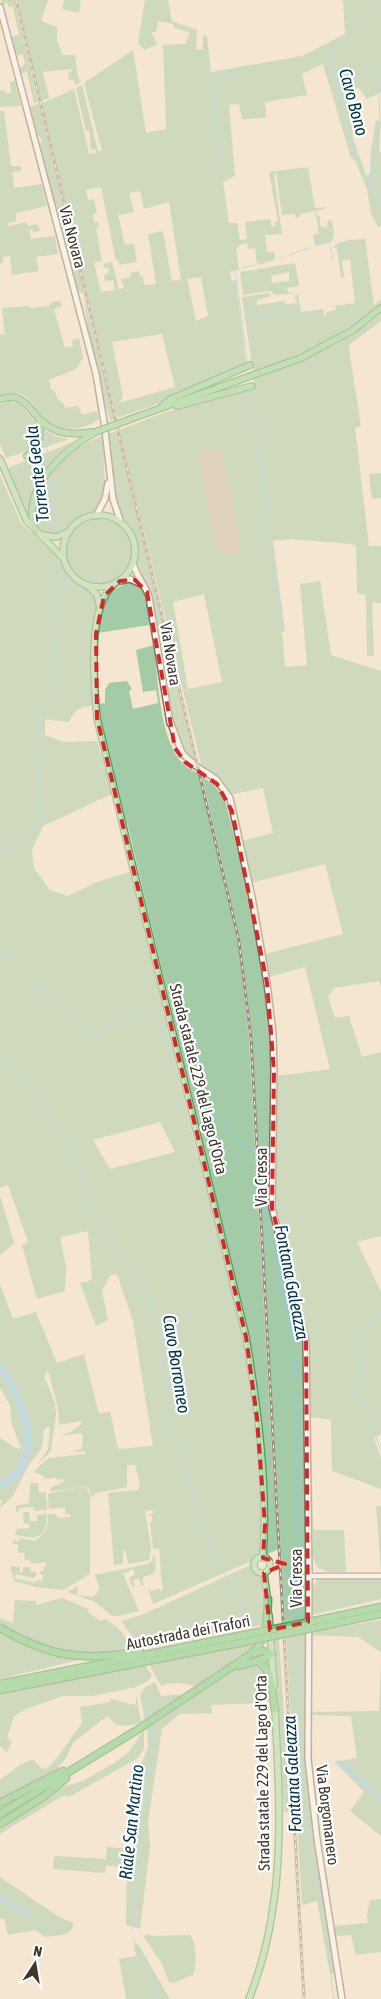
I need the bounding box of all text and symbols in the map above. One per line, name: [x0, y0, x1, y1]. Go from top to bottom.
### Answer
water label: Cavo Bono: [335, 66, 373, 138]
street label: Via Novara: [56, 204, 90, 270]
water label: Torrente Geola: [21, 424, 53, 523]
street label: Via Novara: [157, 621, 185, 687]
street label: Strada statale 229 del Lago d'Orta: [166, 982, 231, 1176]
street label: Via Cressa: [252, 1147, 270, 1207]
water label: Fontana Galeazza: [271, 1223, 314, 1342]
water label: Cavo Borromeo: [159, 1313, 195, 1415]
street label: Via Cressa: [287, 1548, 305, 1608]
street label: Autostrada dei Trafori: [125, 1611, 251, 1653]
street label: Strada statale 229 del Lago d'Orta: [251, 1675, 274, 1871]
water label: Fontana Galeazza: [278, 1715, 306, 1833]
water label: Riale San Martino: [115, 1763, 147, 1881]
street label: Via Borgomanero: [312, 1764, 343, 1866]
north arrow: [10, 1939, 60, 1989]
text: N: [32, 1943, 43, 1960]

